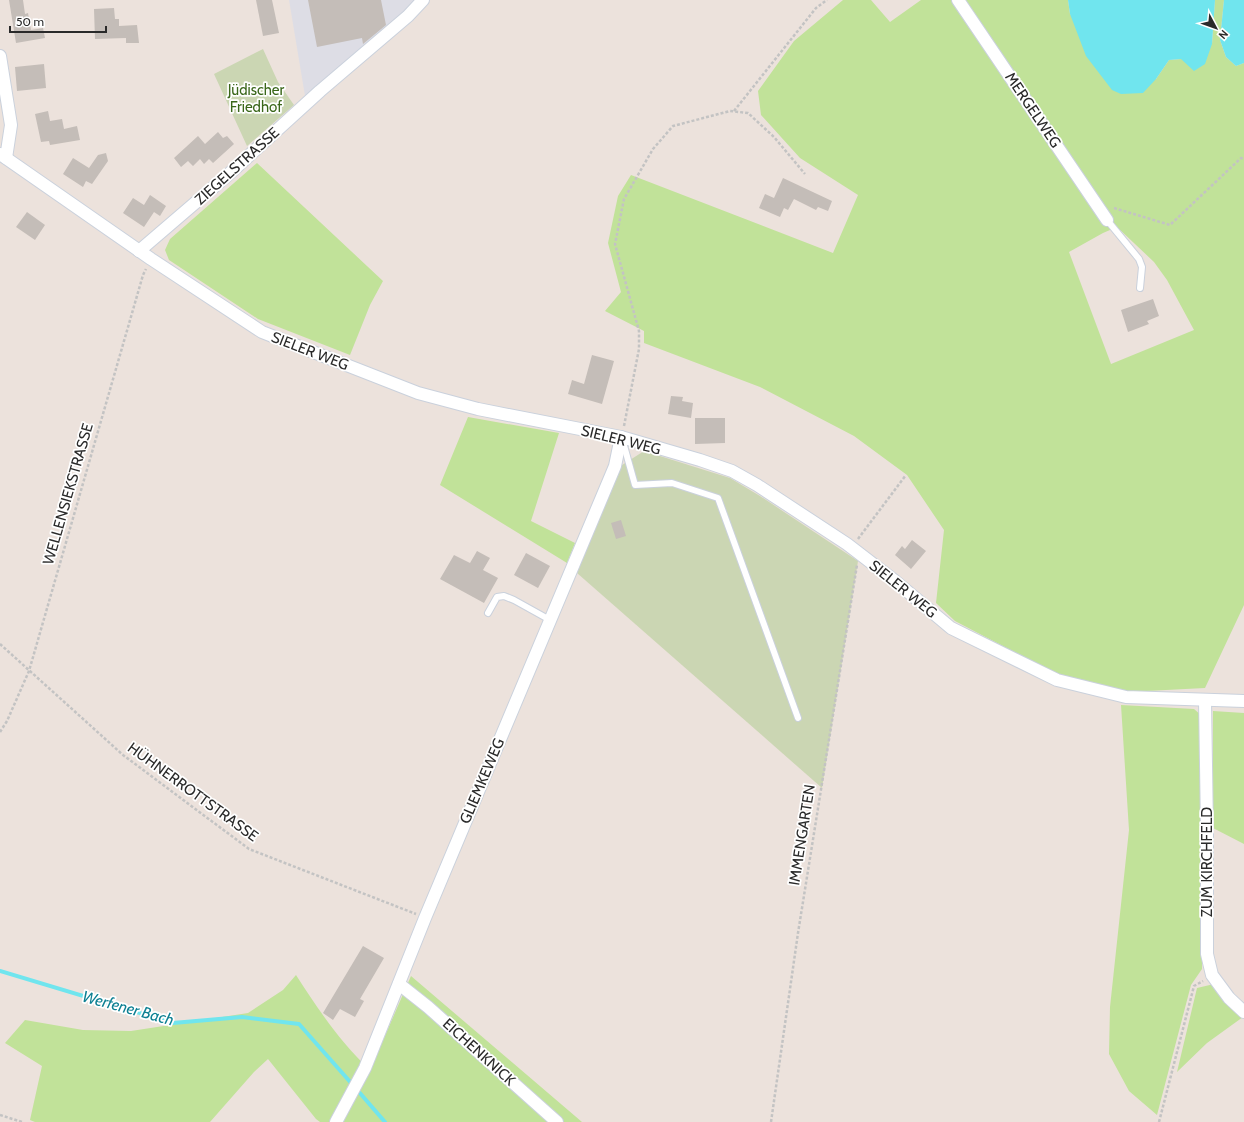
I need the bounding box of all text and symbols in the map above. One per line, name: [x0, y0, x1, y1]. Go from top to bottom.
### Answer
scale bar: [10, 8, 106, 34]
north arrow: [1196, 8, 1236, 48]
text: 50 m: [16, 14, 44, 29]
text: N: [1216, 27, 1231, 42]
street label: MERGELWEG: [1001, 69, 1065, 151]
park label: Jüdischer Friedhof: [227, 81, 285, 116]
street label: ZIEGELSTRASSE: [191, 124, 283, 208]
street label: SIELER WEG: [269, 328, 351, 374]
street label: WELLENSIEKSTRASSE: [39, 421, 97, 567]
street label: SIELER WEG: [579, 421, 663, 459]
street label: SIELER WEG: [866, 556, 940, 622]
street label: GLIEMKEWEG: [456, 736, 508, 826]
street label: HÜHNERROTTSTRASSE: [124, 739, 262, 845]
street label: IMMENGARTEN: [785, 783, 819, 887]
street label: ZUM KIRCHFELD: [1198, 807, 1216, 917]
water label: Werfener Bach: [80, 987, 176, 1029]
street label: EICHENKNICK: [439, 1015, 519, 1090]

